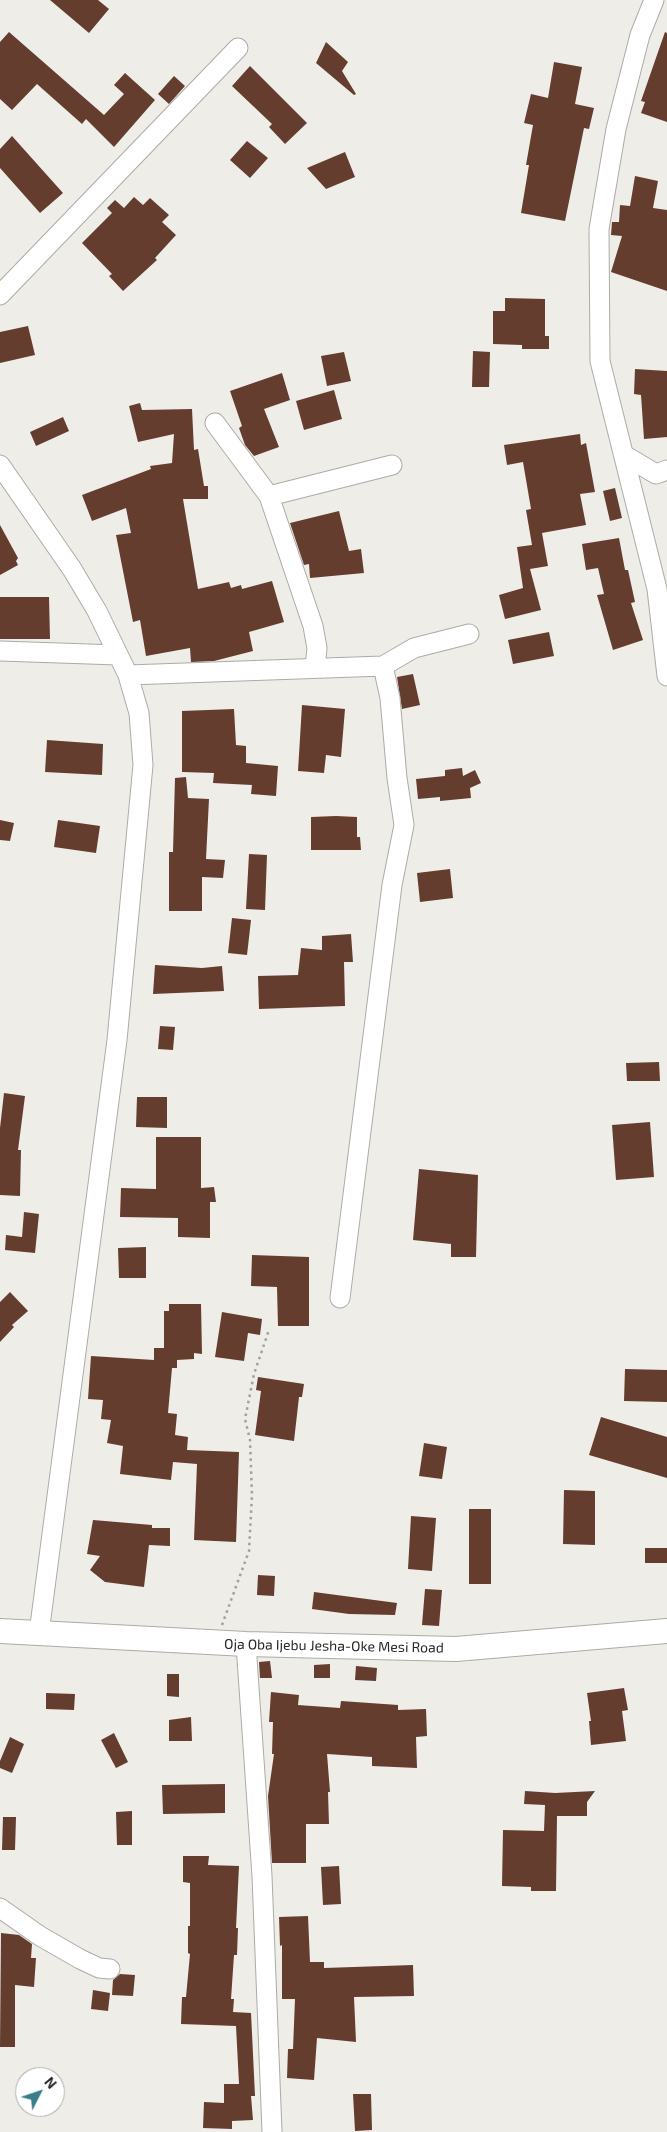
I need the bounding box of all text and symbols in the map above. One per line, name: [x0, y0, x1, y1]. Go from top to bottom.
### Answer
street label: Oja Oba Ijebu Jesha-Oke Mesi Road: [224, 1636, 444, 1656]
north arrow: [15, 2067, 65, 2117]
text: N: [41, 2073, 61, 2092]

